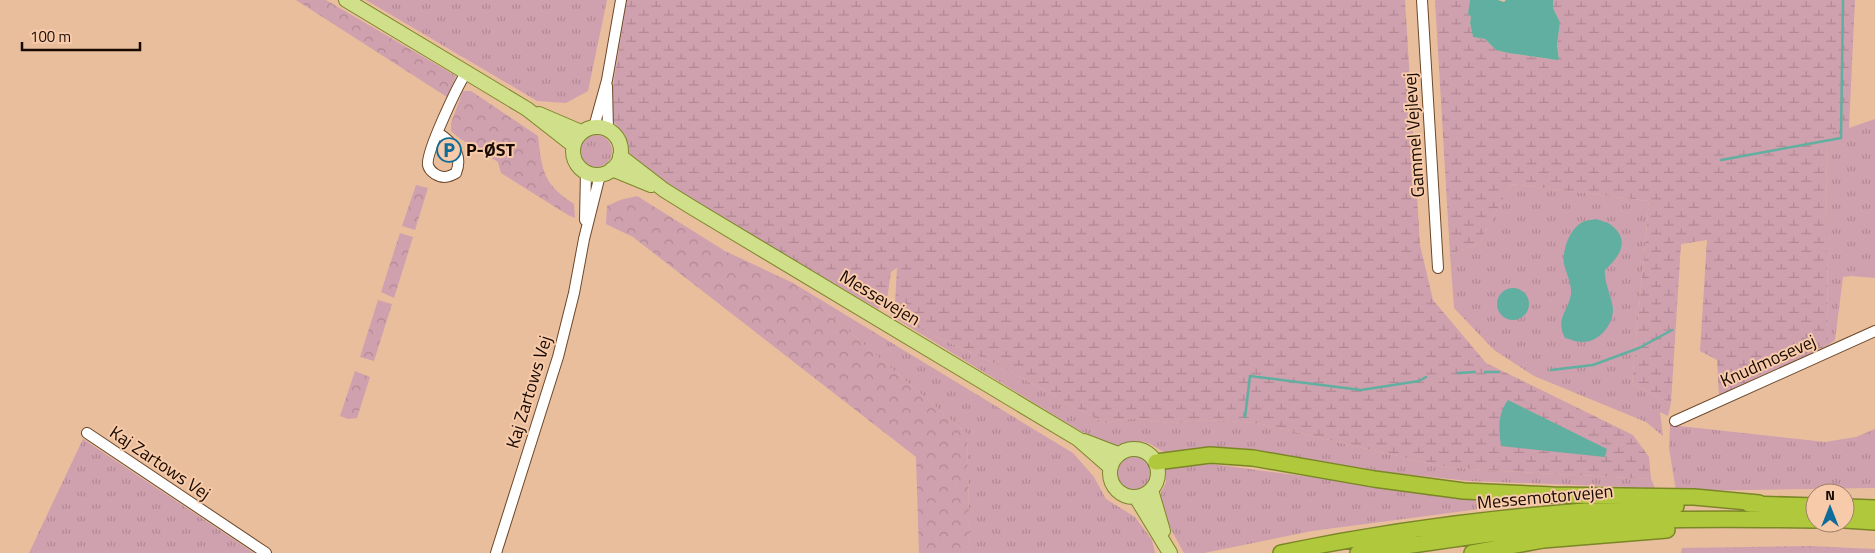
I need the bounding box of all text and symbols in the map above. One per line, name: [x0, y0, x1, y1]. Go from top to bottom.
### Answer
scale bar: [22, 20, 140, 52]
text: 100 m: [30, 25, 71, 48]
street label: Gammel Vejlevej: [1396, 72, 1431, 198]
place label: P-ØST: [466, 136, 515, 163]
parking icon: P-ØST: [436, 137, 462, 163]
street label: Messevejen: [835, 263, 926, 332]
street label: Knudmosevej: [1716, 327, 1820, 394]
street label: Kaj Zartows Vej: [499, 332, 558, 452]
street label: Kaj Zartows Vej: [104, 419, 216, 506]
street label: Messemotorvejen: [1476, 477, 1614, 516]
north arrow: [1805, 483, 1855, 533]
text: N: [1825, 484, 1835, 505]

